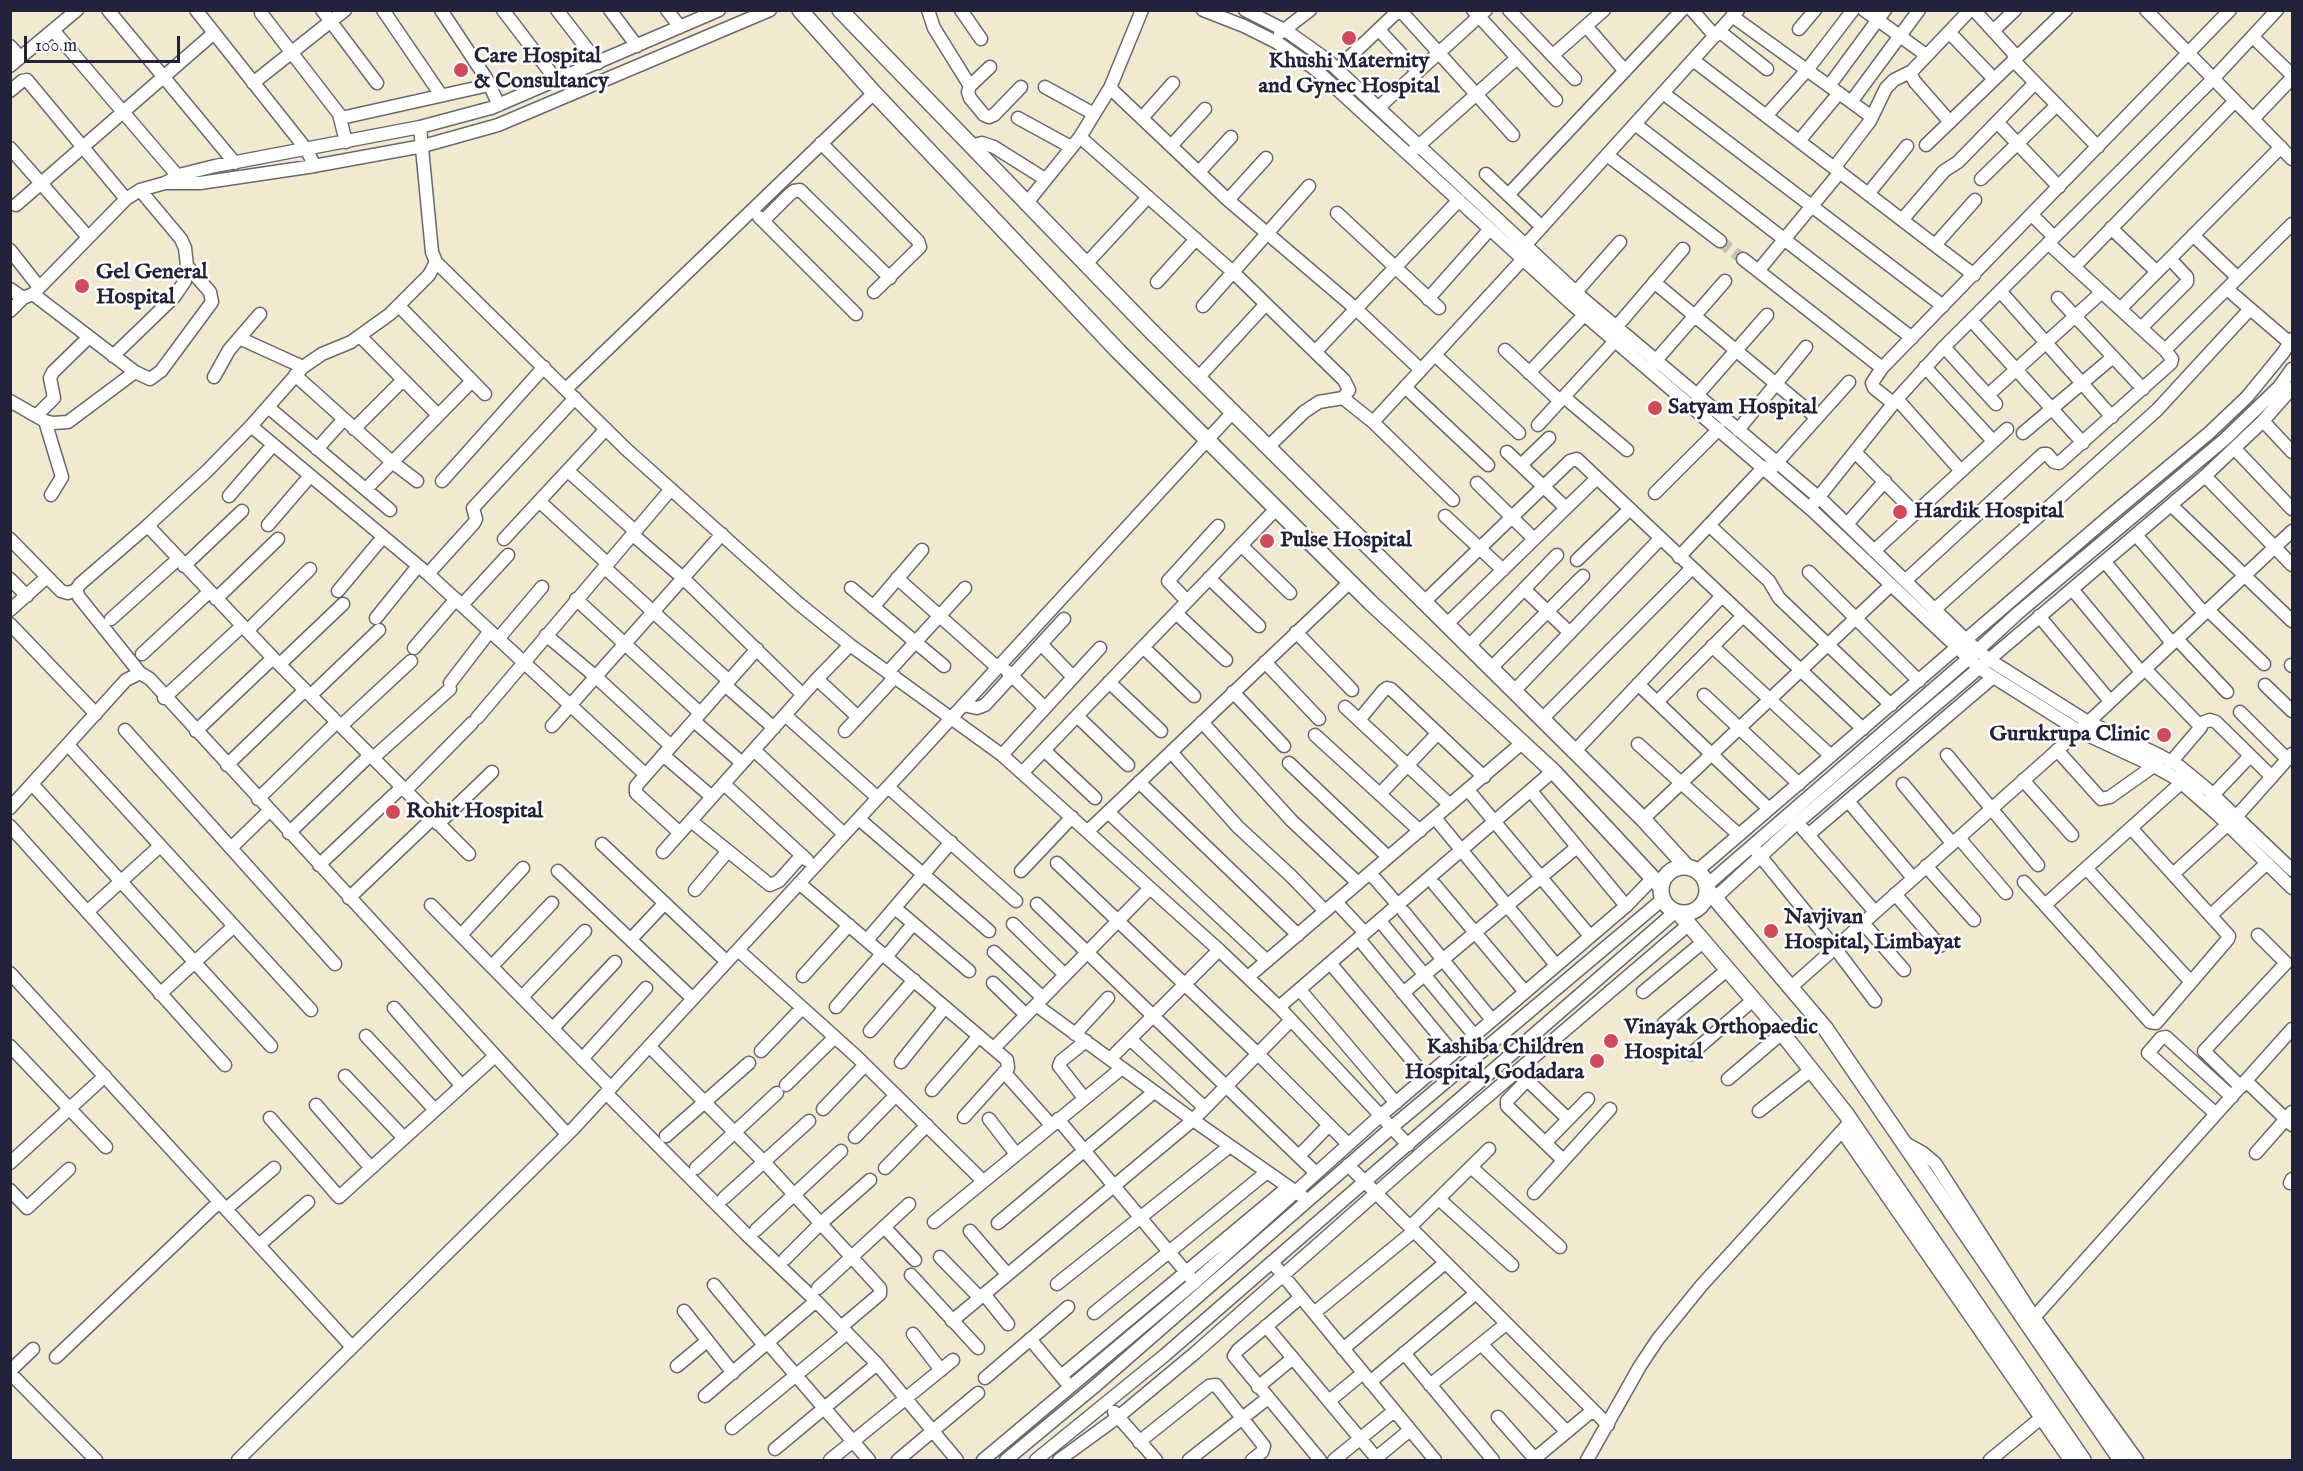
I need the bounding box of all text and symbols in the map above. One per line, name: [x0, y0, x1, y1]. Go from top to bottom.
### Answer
scale bar: [27, 24, 183, 62]
marker: Khushi Maternity and Gynec Hospital: [1340, 29, 1358, 47]
text: 100 m: [35, 35, 77, 58]
place label: Care Hospital & Consultancy: [474, 44, 609, 96]
place label: Khushi Maternity and Gynec Hospital: [1258, 49, 1440, 100]
marker: Care Hospital & Consultancy: [452, 61, 470, 79]
place label: Gel General Hospital: [96, 260, 207, 312]
marker: Gel General Hospital: [73, 277, 91, 295]
place label: Satyam Hospital: [1668, 395, 1817, 421]
marker: Satyam Hospital: [1646, 399, 1664, 417]
place label: Hardik Hospital: [1914, 499, 2064, 525]
marker: Hardik Hospital: [1891, 503, 1909, 521]
place label: Pulse Hospital: [1280, 528, 1412, 554]
marker: Pulse Hospital: [1258, 532, 1276, 550]
place label: Gurukrupa Clinic: [1990, 722, 2150, 748]
marker: Gurukrupa Clinic: [2155, 726, 2173, 744]
place label: Rohit Hospital: [406, 799, 543, 825]
marker: Rohit Hospital: [384, 803, 402, 821]
place label: Navjivan Hospital, Limbayat: [1784, 905, 1961, 956]
marker: Navjivan Hospital, Limbayat: [1762, 922, 1780, 940]
place label: Vinayak Orthopaedic Hospital: [1624, 1015, 1818, 1066]
marker: Vinayak Orthopaedic Hospital: [1602, 1032, 1620, 1050]
place label: Kashiba Children Hospital, Godadara: [1405, 1035, 1584, 1086]
marker: Kashiba Children Hospital, Godadara: [1588, 1052, 1606, 1070]

